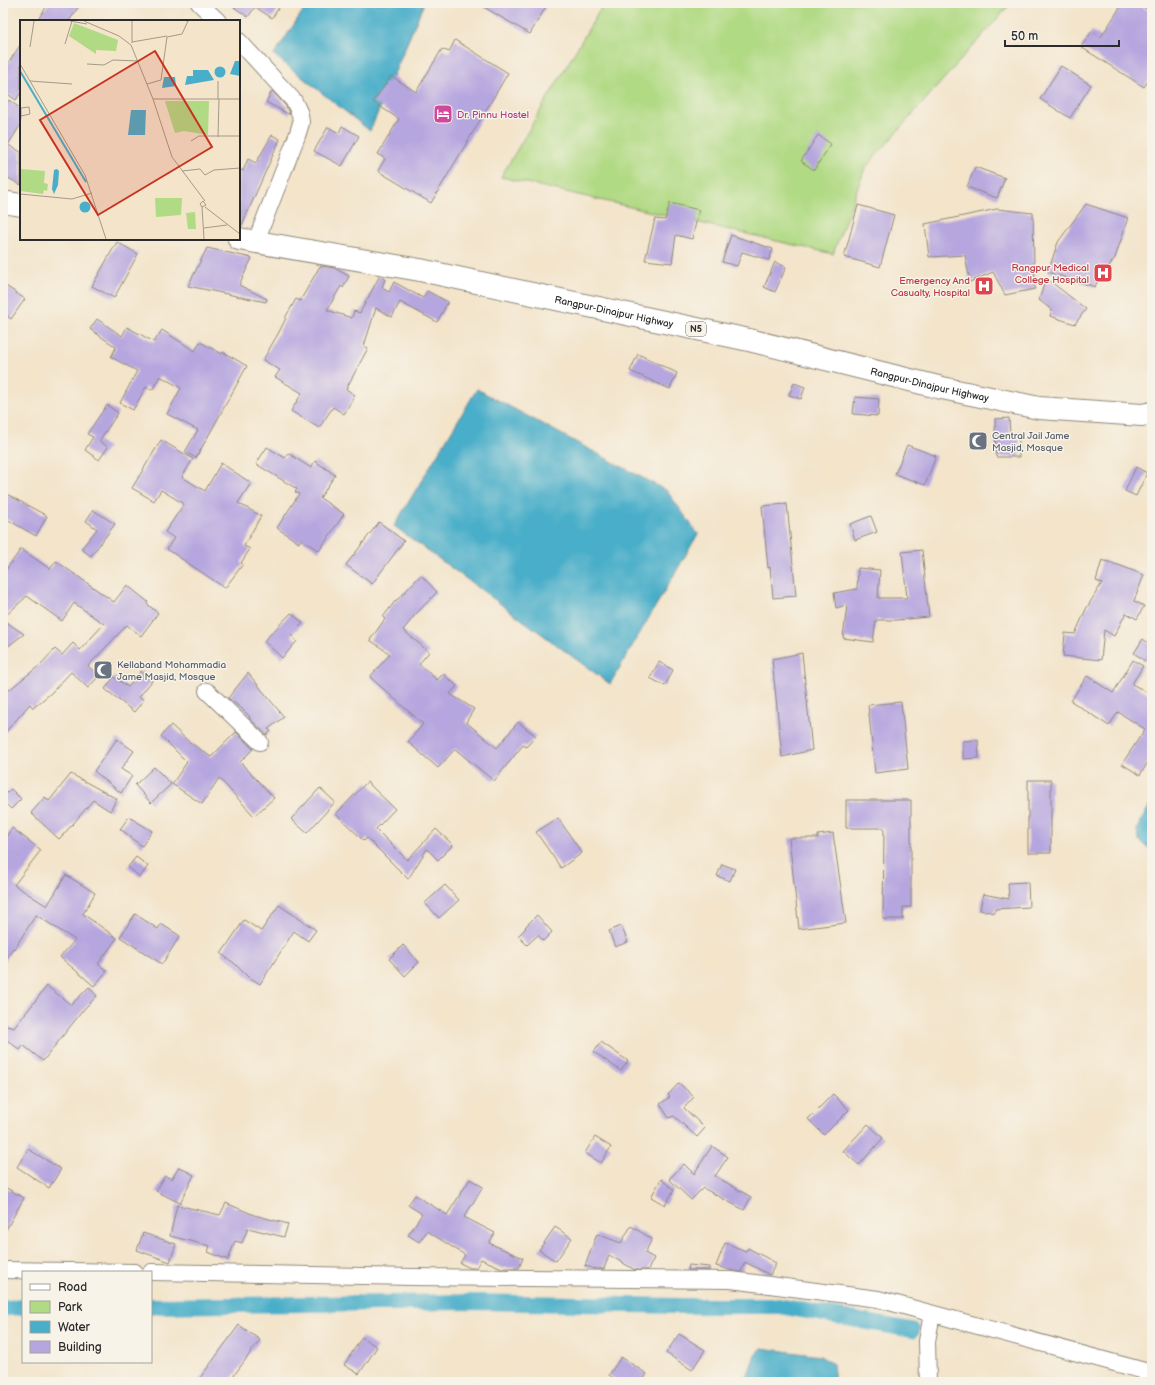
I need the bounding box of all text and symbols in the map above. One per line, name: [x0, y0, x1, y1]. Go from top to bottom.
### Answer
inset map: [20, 20, 240, 240]
scale bar: [1005, 22, 1119, 48]
text: 50 m: [1011, 29, 1038, 44]
hotel icon: Dr. Pinnu Hostel: [432, 103, 454, 125]
place label: Dr. Pinnu Hostel: [457, 109, 529, 121]
place label: Rangpur Medical College Hospital: [1011, 262, 1089, 286]
hospital icon: Rangpur Medical College Hospital: [1092, 262, 1114, 284]
place label: Emergency And Casualty, Hospital: [891, 275, 970, 299]
hospital icon: Emergency And Casualty, Hospital: [973, 275, 995, 297]
street label: Rangpur-Dinajpur Highway: [553, 294, 675, 331]
road number: N5: [686, 322, 706, 336]
street label: Rangpur-Dinajpur Highway: [869, 365, 990, 405]
mosque icon: Central Jail Jame Masjid, Mosque: [967, 430, 989, 452]
place label: Central Jail Jame Masjid, Mosque: [992, 430, 1070, 454]
mosque icon: Kellaband Mohammadia Jame Masjid, Mosque: [92, 659, 114, 681]
place label: Kellaband Mohammadia Jame Masjid, Mosque: [117, 659, 226, 683]
legend: [22, 1271, 152, 1363]
text: Road: [58, 1280, 87, 1295]
text: Park: [58, 1300, 82, 1315]
text: Water: [58, 1320, 90, 1335]
text: Building: [58, 1340, 102, 1355]

